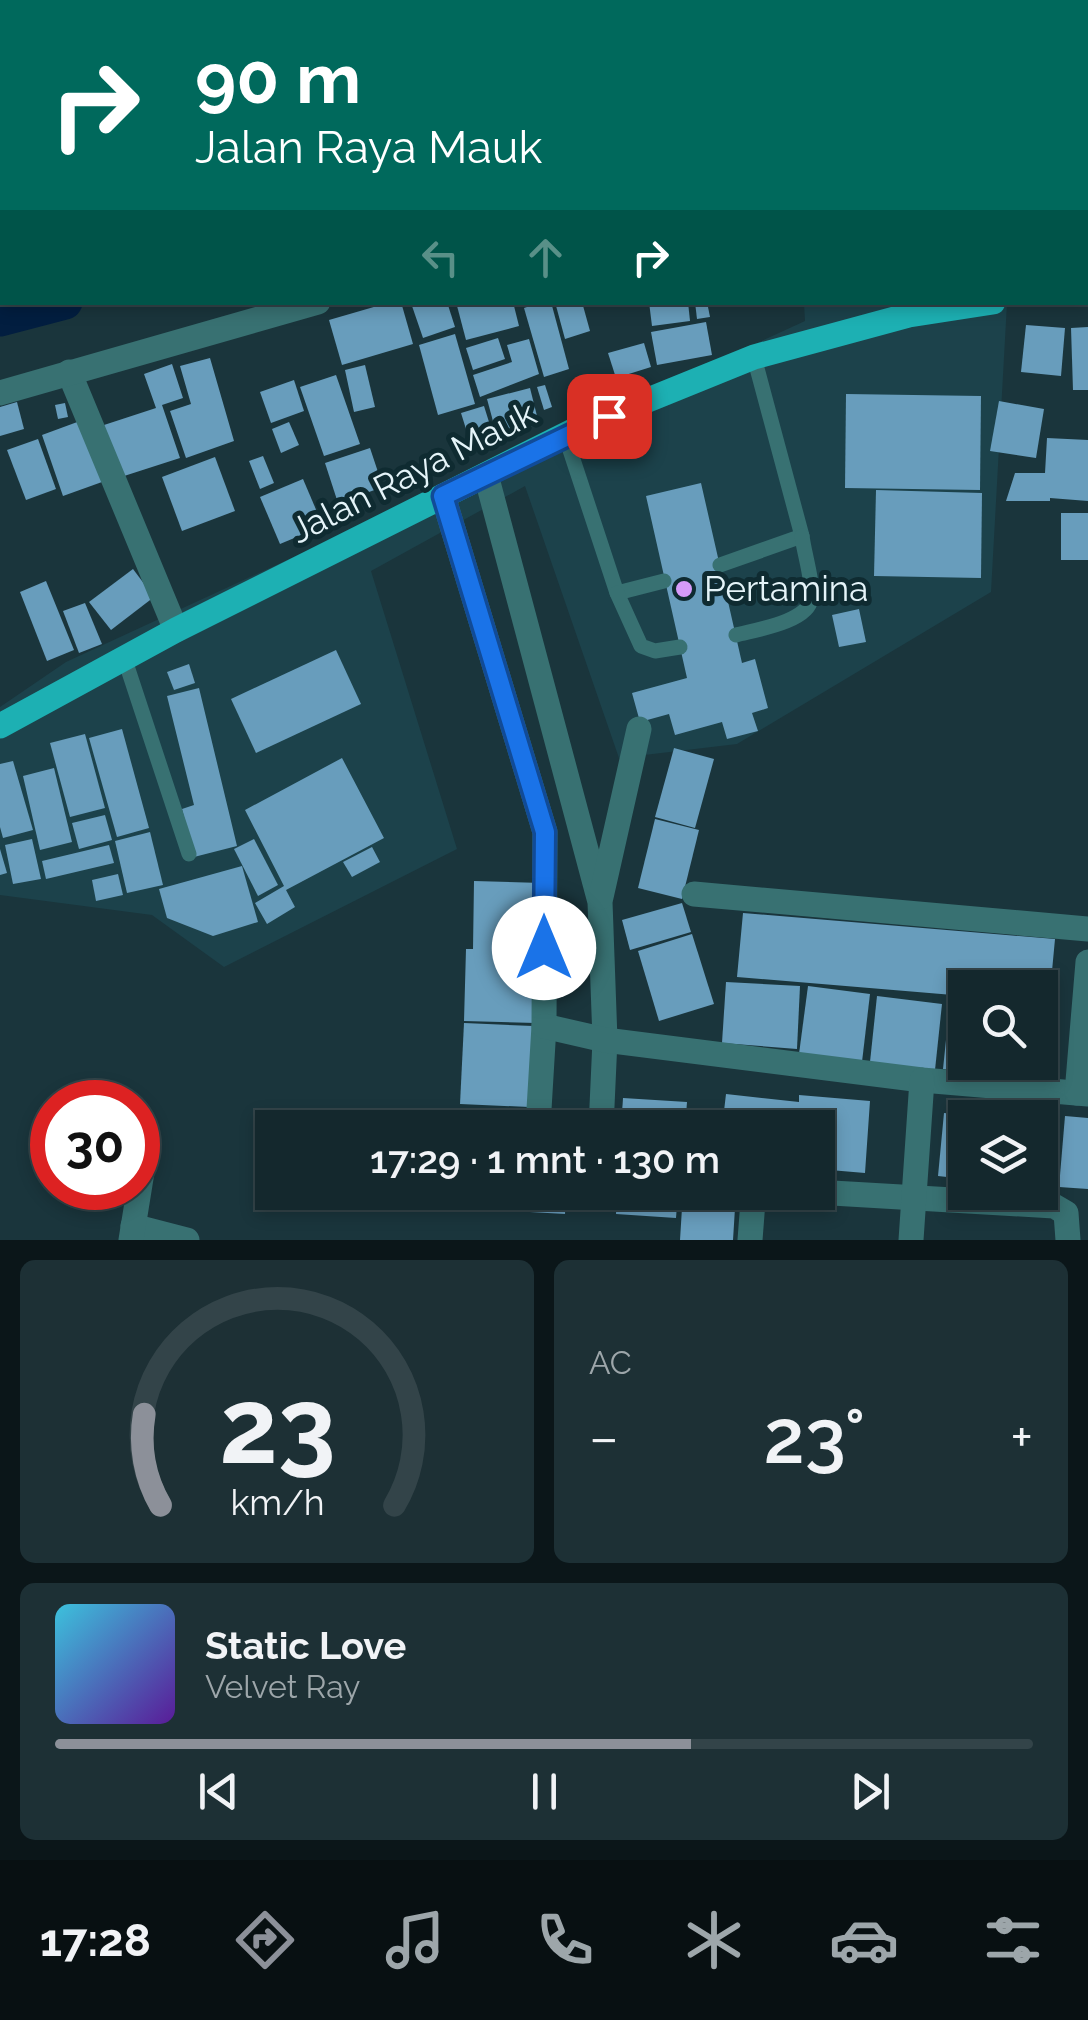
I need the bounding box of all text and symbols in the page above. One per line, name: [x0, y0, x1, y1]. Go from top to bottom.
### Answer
text: 90 m: [195, 37, 361, 119]
icon: right: [30, 40, 160, 170]
text: Jalan Raya Mauk: [195, 121, 542, 174]
icon: left: [413, 230, 468, 285]
icon: ahead: [518, 230, 573, 285]
icon: right: [623, 230, 678, 285]
pin: [567, 374, 652, 459]
icon: arrive: [582, 389, 637, 444]
street label: Jalan Raya Mauk: [283, 392, 543, 551]
place label: Pertamina: [704, 568, 868, 609]
marker: Pertamina: [673, 578, 695, 600]
position arrow: [492, 896, 596, 1000]
map controls: [948, 970, 1058, 1210]
button: search: [948, 970, 1058, 1080]
speed limit sign: 30: [30, 1080, 160, 1210]
button: layers: [948, 1100, 1058, 1210]
text: 17:29 · 1 mnt · 130 m: [370, 1137, 720, 1182]
text: AC: [589, 1344, 632, 1381]
text: 23: [219, 1365, 335, 1487]
text: 23°: [764, 1392, 865, 1481]
text: −: [589, 1405, 619, 1470]
text: +: [1010, 1405, 1033, 1470]
text: km/h: [230, 1481, 324, 1523]
text: Static Love: [205, 1623, 406, 1668]
text: Velvet Ray: [205, 1668, 360, 1705]
icon: previous: [191, 1764, 246, 1819]
icon: pause: [517, 1764, 572, 1819]
icon: next: [843, 1764, 898, 1819]
icon: directions: [230, 1905, 300, 1975]
icon: music: [380, 1905, 450, 1975]
icon: phone: [530, 1905, 600, 1975]
icon: climate: [679, 1905, 749, 1975]
icon: car: [829, 1905, 899, 1975]
icon: filters: [978, 1905, 1048, 1975]
text: 17:28: [40, 1914, 151, 1967]

